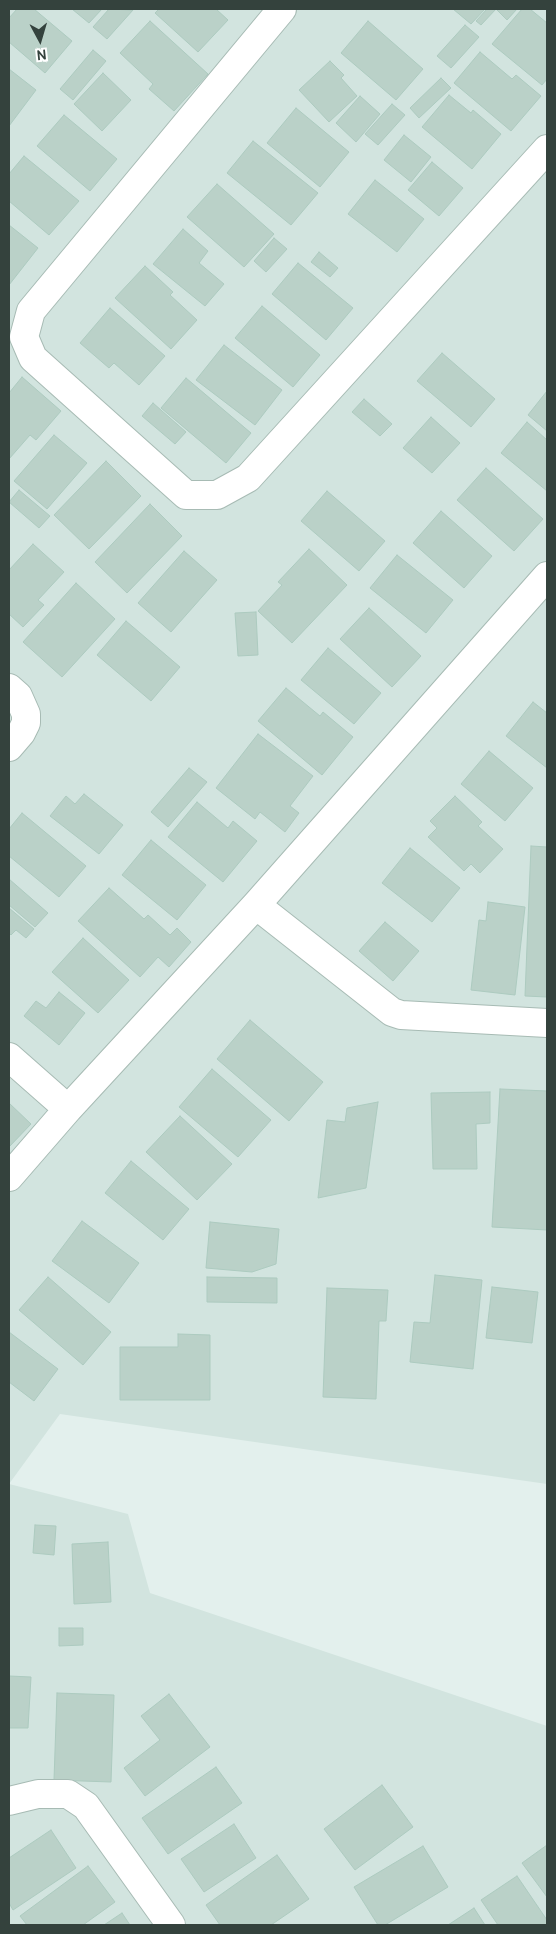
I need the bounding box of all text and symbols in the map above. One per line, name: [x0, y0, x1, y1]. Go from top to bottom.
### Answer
north arrow: [15, 15, 65, 65]
text: N: [36, 45, 47, 64]

